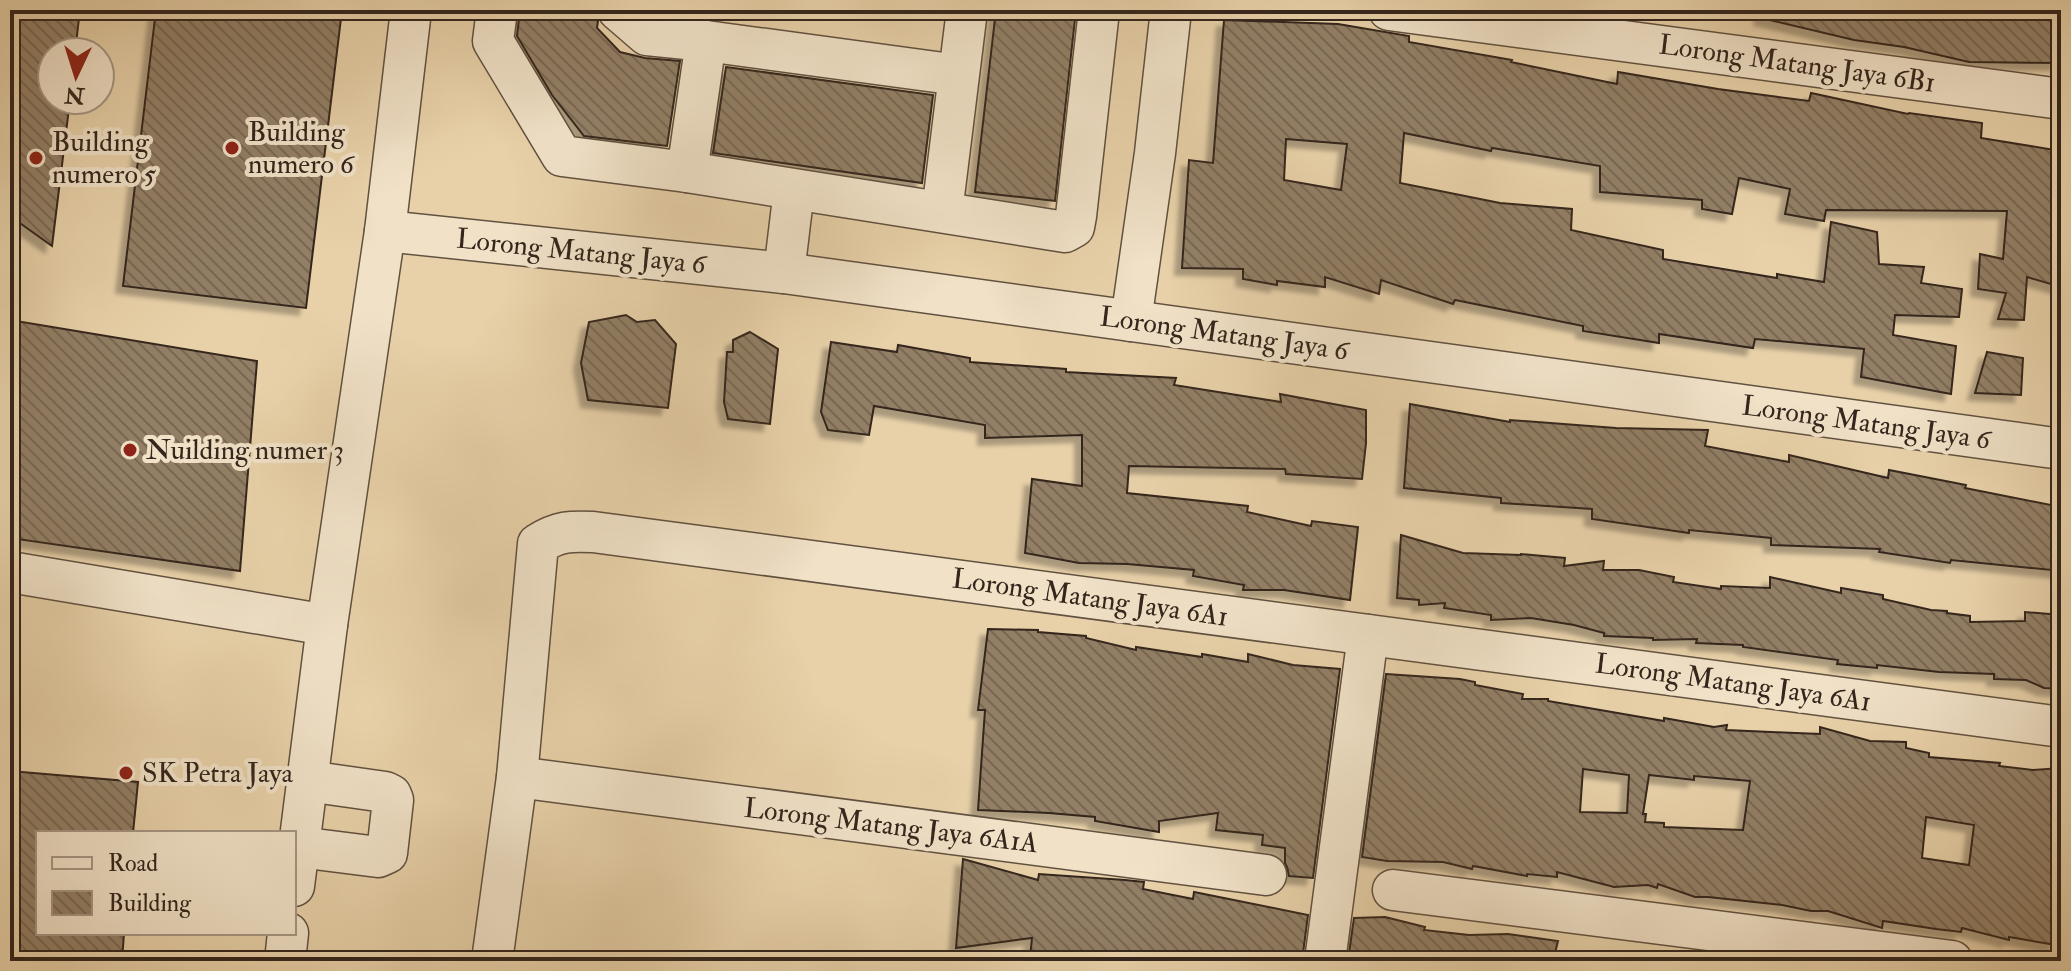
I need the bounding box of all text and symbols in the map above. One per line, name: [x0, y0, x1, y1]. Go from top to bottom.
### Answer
street label: Lorong Matang Jaya 6B1: [1656, 27, 1938, 101]
north arrow: [36, 36, 116, 116]
text: N: [64, 80, 86, 110]
place label: Building numero 6: [248, 115, 356, 182]
place label: Building numero 5: [52, 125, 157, 192]
marker: Building numero 6: [223, 139, 241, 157]
marker: Building numero 5: [27, 149, 45, 167]
street label: Lorong Matang Jaya 6: [455, 221, 709, 283]
street label: Lorong Matang Jaya 6: [1097, 299, 1352, 369]
street label: Lorong Matang Jaya 6: [1739, 388, 1994, 458]
place label: Nuilding numer 3: [146, 433, 344, 468]
marker: Nuilding numer 3: [121, 441, 139, 459]
street label: Lorong Matang Jaya 6A1: [950, 561, 1230, 635]
street label: Lorong Matang Jaya 6A1: [1593, 646, 1873, 720]
place label: SK Petra Jaya: [142, 756, 293, 791]
marker: SK Petra Jaya: [117, 764, 135, 782]
street label: Lorong Matang Jaya 6A1A: [742, 791, 1040, 861]
legend: [36, 831, 296, 935]
text: Road: [108, 848, 158, 879]
text: Building: [108, 888, 192, 919]

